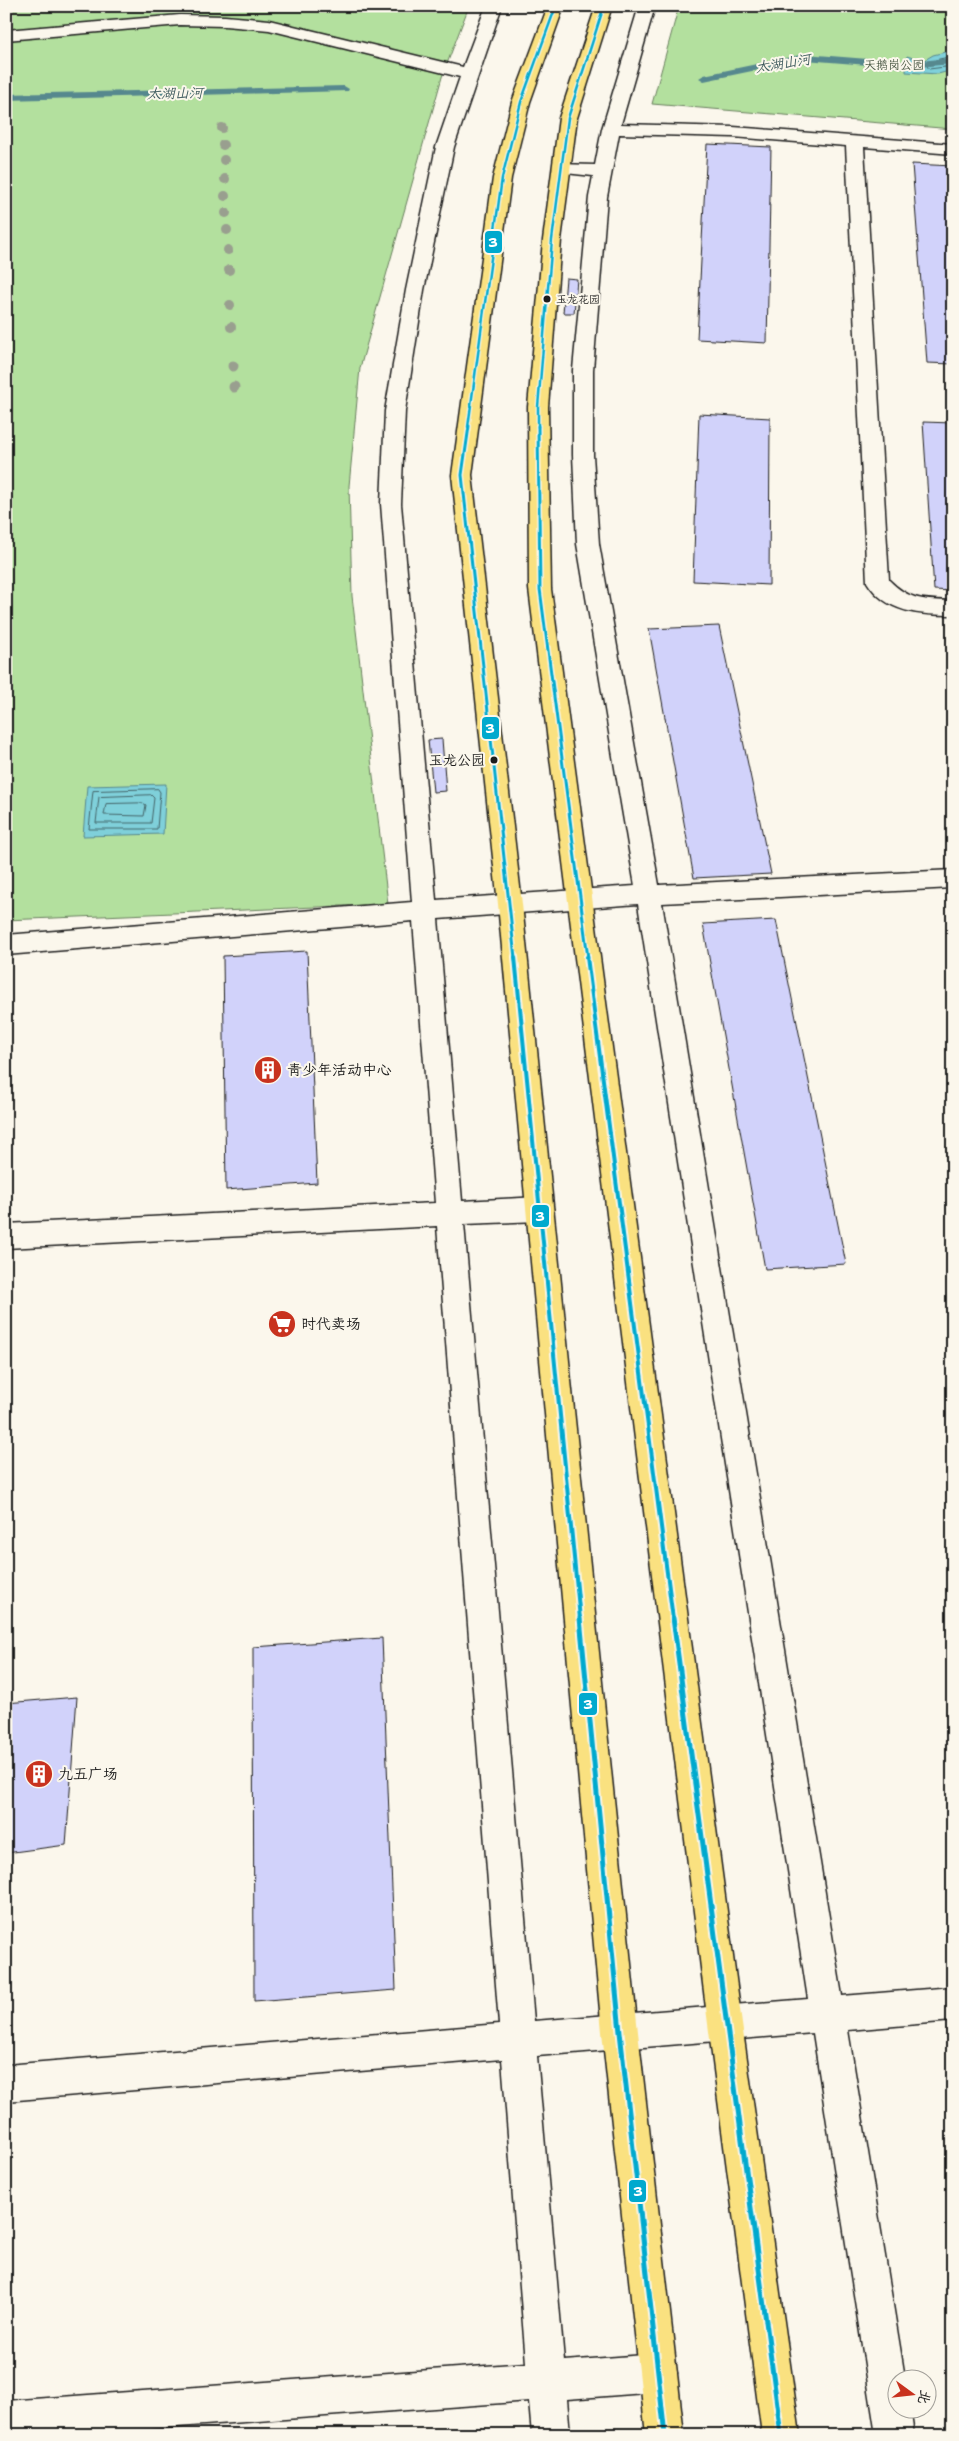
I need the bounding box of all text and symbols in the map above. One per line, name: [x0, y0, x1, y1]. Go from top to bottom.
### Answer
water label: 太湖山河: [754, 49, 814, 76]
park label: 天鹅岗公园: [864, 57, 924, 73]
water label: 太湖山河: [147, 83, 205, 102]
line badge: 3: [484, 230, 503, 254]
text: 3: [488, 233, 498, 251]
place label: 玉龙花园: [556, 292, 600, 307]
marker: 玉龙花园: [542, 294, 552, 304]
line badge: 3: [481, 716, 500, 740]
text: 3: [485, 719, 495, 737]
place label: 玉龙公园: [429, 751, 485, 769]
marker: 玉龙公园: [489, 755, 499, 765]
building icon: 青少年活动中心: [253, 1055, 283, 1085]
place label: 青少年活动中心: [287, 1060, 392, 1080]
line badge: 3: [531, 1204, 550, 1228]
text: 3: [535, 1207, 545, 1225]
supermarket icon: 时代卖场: [267, 1309, 297, 1339]
place label: 时代卖场: [301, 1314, 361, 1334]
line badge: 3: [578, 1692, 598, 1716]
text: 3: [583, 1695, 593, 1713]
building icon: 九五广场: [24, 1759, 54, 1789]
place label: 九五广场: [58, 1764, 118, 1784]
line badge: 3: [628, 2179, 647, 2203]
text: 3: [633, 2182, 643, 2200]
north arrow: [886, 2368, 936, 2418]
text: 北: [914, 2388, 935, 2406]

